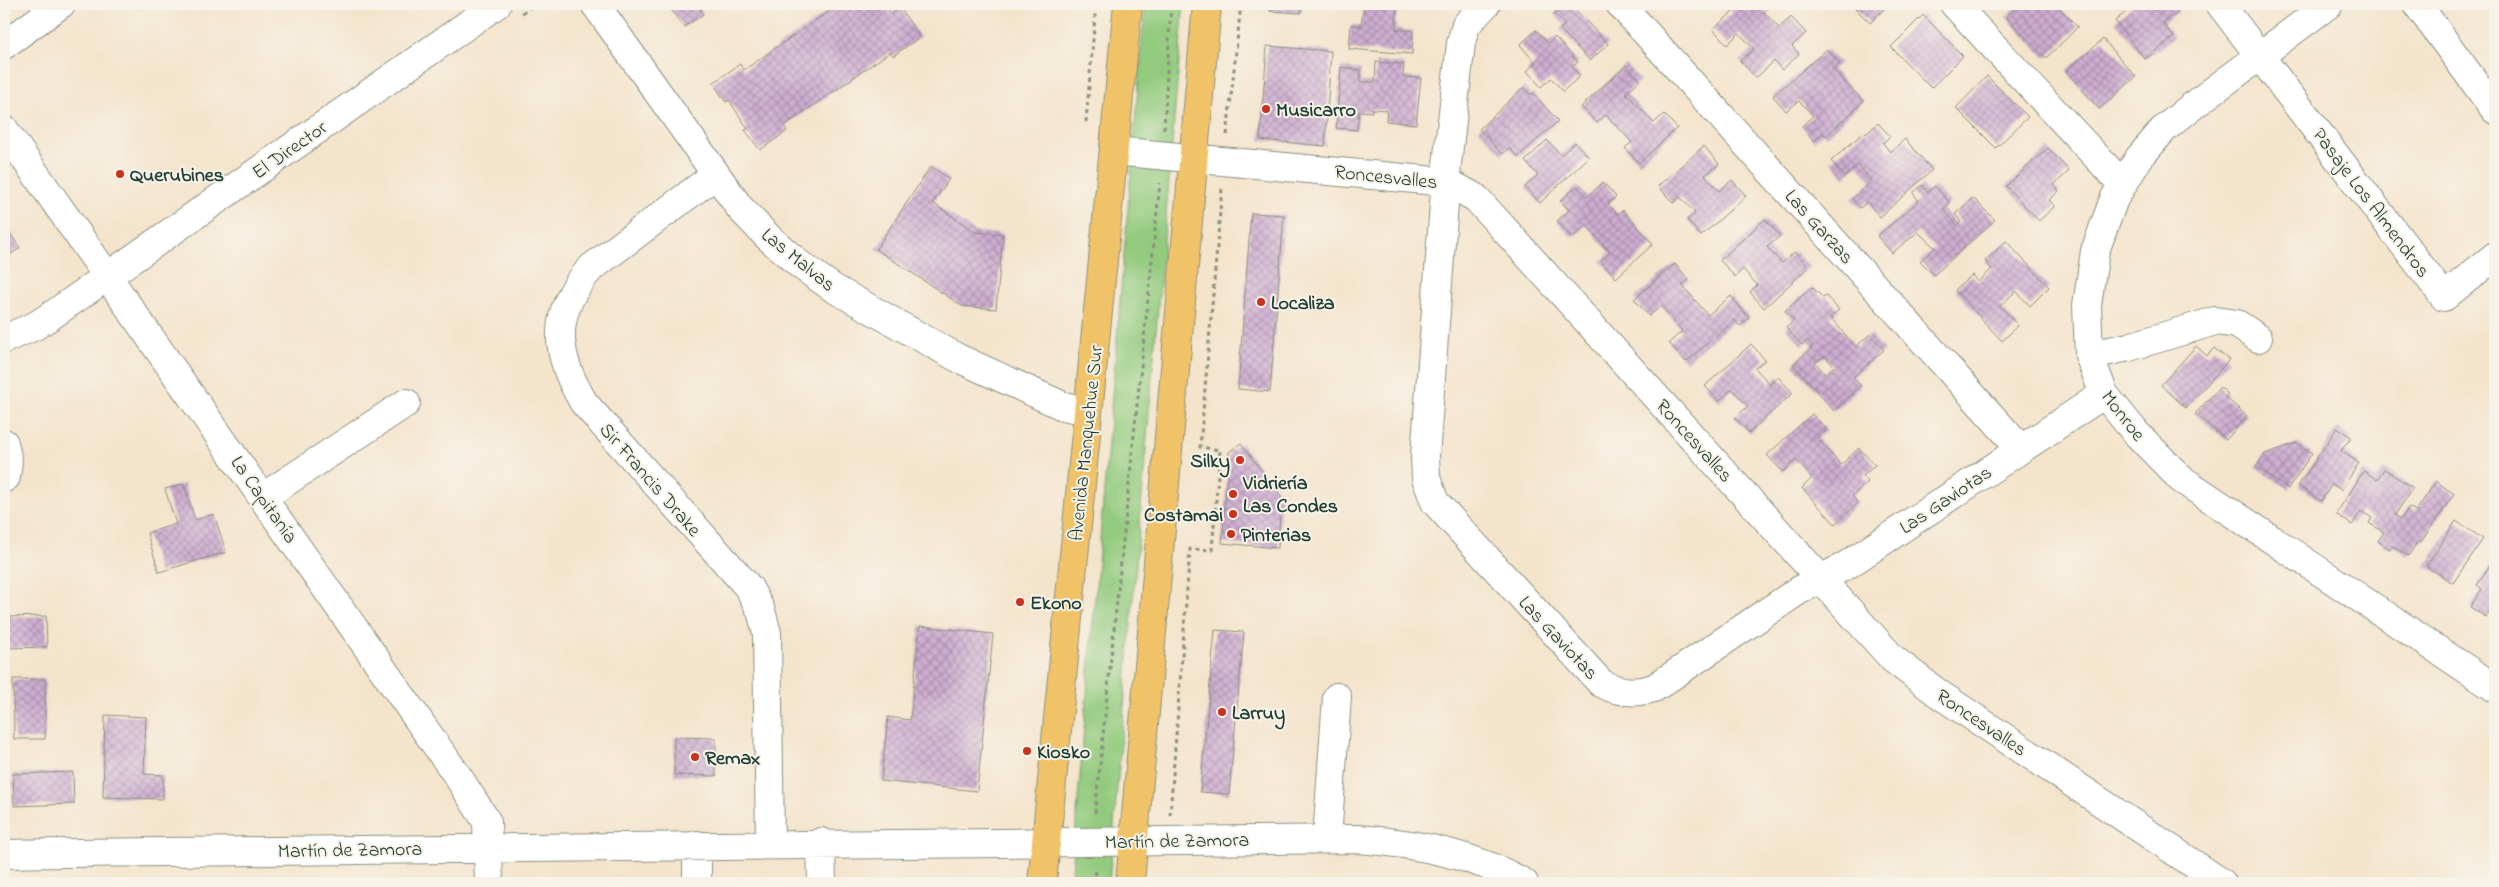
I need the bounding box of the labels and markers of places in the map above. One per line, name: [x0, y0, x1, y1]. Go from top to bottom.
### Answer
place label: Musicarro: [1276, 97, 1356, 126]
marker: Musicarro: [1260, 103, 1272, 115]
place label: Querubines: [130, 162, 224, 191]
marker: Querubines: [114, 168, 126, 180]
place label: Localiza: [1271, 290, 1335, 319]
marker: Localiza: [1255, 296, 1267, 308]
place label: Silky: [1190, 448, 1230, 478]
marker: Silky: [1234, 454, 1246, 466]
place label: Vidriería Las Condes: [1242, 470, 1338, 522]
marker: Vidriería Las Condes: [1227, 488, 1239, 500]
place label: Costamai: [1144, 502, 1223, 531]
marker: Costamai: [1227, 508, 1239, 520]
place label: Pinterias: [1241, 522, 1311, 551]
marker: Pinterias: [1225, 528, 1237, 540]
place label: Ekono: [1030, 590, 1082, 619]
marker: Ekono: [1014, 596, 1026, 608]
place label: Larruy: [1232, 700, 1285, 730]
marker: Larruy: [1216, 706, 1228, 718]
place label: Kiosko: [1037, 739, 1090, 768]
place label: Remax: [705, 745, 760, 774]
marker: Kiosko: [1021, 745, 1033, 757]
marker: Remax: [689, 751, 701, 763]

